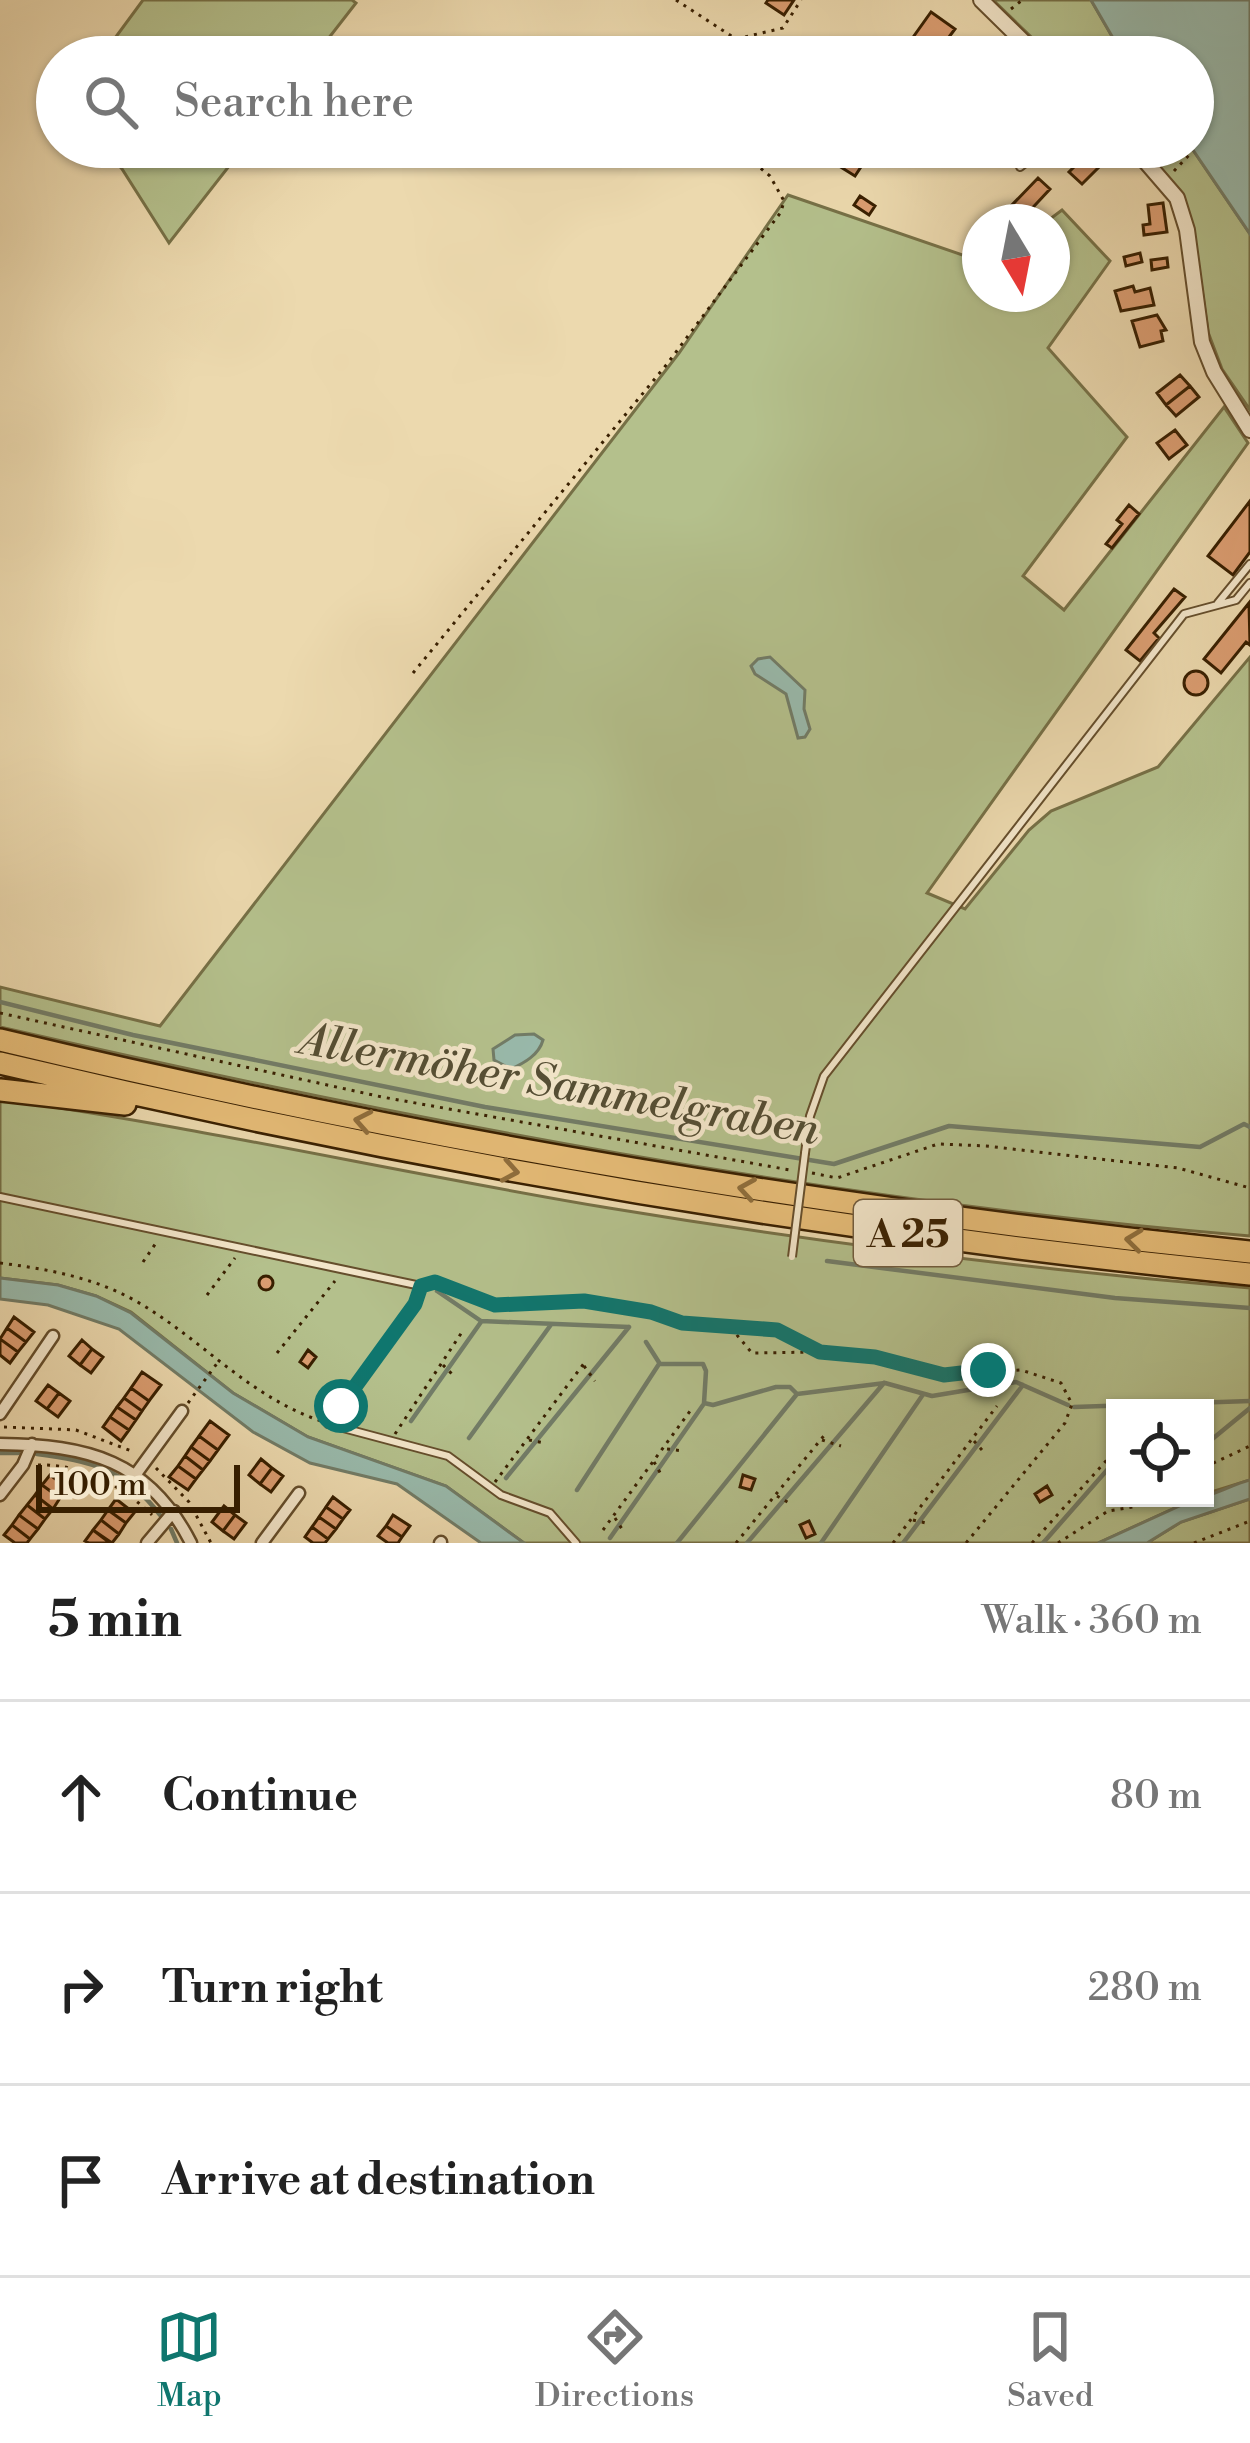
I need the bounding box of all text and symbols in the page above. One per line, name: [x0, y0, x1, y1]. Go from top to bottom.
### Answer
search box: [36, 36, 1214, 168]
icon: search: [78, 69, 144, 135]
text: Search here: [174, 74, 414, 131]
north arrow: [962, 204, 1070, 312]
water label: Allermöher Sammelgraben: [290, 1011, 825, 1159]
one-way arrow: [353, 1109, 373, 1135]
one-way arrow: [500, 1157, 520, 1183]
one-way arrow: [737, 1177, 757, 1203]
road number: A 25: [854, 1200, 962, 1266]
one-way arrow: [1124, 1227, 1143, 1253]
route end: [961, 1343, 1015, 1397]
route start: [314, 1379, 368, 1433]
map controls: [1106, 1399, 1214, 1507]
button: locate: [1106, 1399, 1214, 1507]
scale bar: [36, 1459, 240, 1512]
text: 100 m: [54, 1465, 147, 1506]
text: 5 min: [48, 1589, 182, 1653]
text: Walk · 360 m: [982, 1597, 1202, 1646]
icon: ahead: [48, 1764, 114, 1830]
text: Continue: [162, 1768, 358, 1825]
text: 80 m: [1110, 1772, 1202, 1821]
icon: right: [48, 1956, 114, 2022]
text: Turn right: [162, 1960, 383, 2017]
text: 280 m: [1088, 1964, 1202, 2013]
icon: arrive: [48, 2148, 114, 2214]
text: Arrive at destination: [162, 2152, 595, 2209]
tab: Map: [156, 2304, 222, 2417]
tab: Directions: [535, 2304, 694, 2417]
tab: Saved: [1007, 2304, 1094, 2417]

